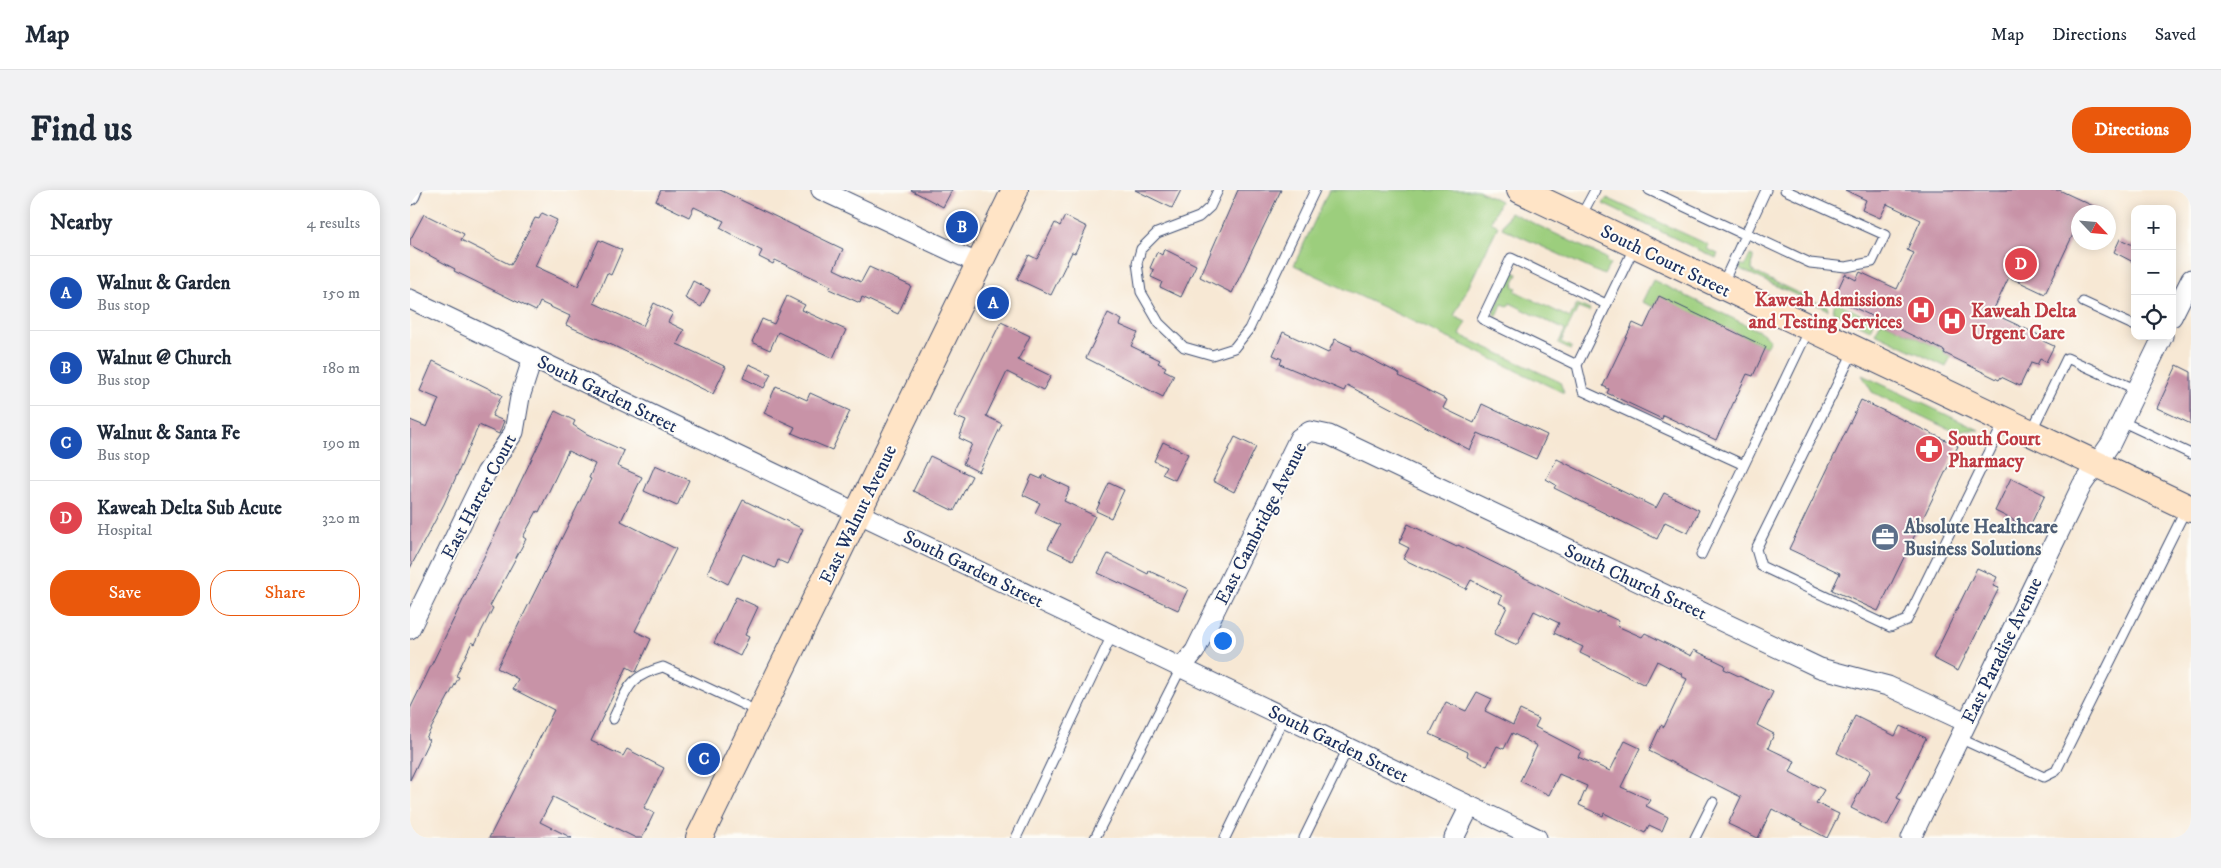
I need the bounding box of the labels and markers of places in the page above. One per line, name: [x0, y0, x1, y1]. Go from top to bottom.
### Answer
pin: B: [946, 208, 978, 246]
pin: D: [2005, 245, 2037, 283]
pin: A: [977, 284, 1009, 322]
place label: Kaweah Admissions and Testing Services: [1749, 289, 1903, 334]
hospital icon: Kaweah Admissions and Testing Services: [1906, 295, 1936, 325]
place label: Kaweah Delta Urgent Care: [1971, 300, 2077, 345]
hospital icon: Kaweah Delta Urgent Care: [1937, 306, 1967, 336]
place label: South Court Pharmacy: [1948, 428, 2042, 473]
pharmacy icon: South Court Pharmacy: [1914, 434, 1944, 464]
place label: Absolute Healthcare Business Solutions: [1903, 516, 2058, 561]
office icon: Absolute Healthcare Business Solutions: [1870, 522, 1900, 552]
pin: C: [688, 740, 720, 778]

